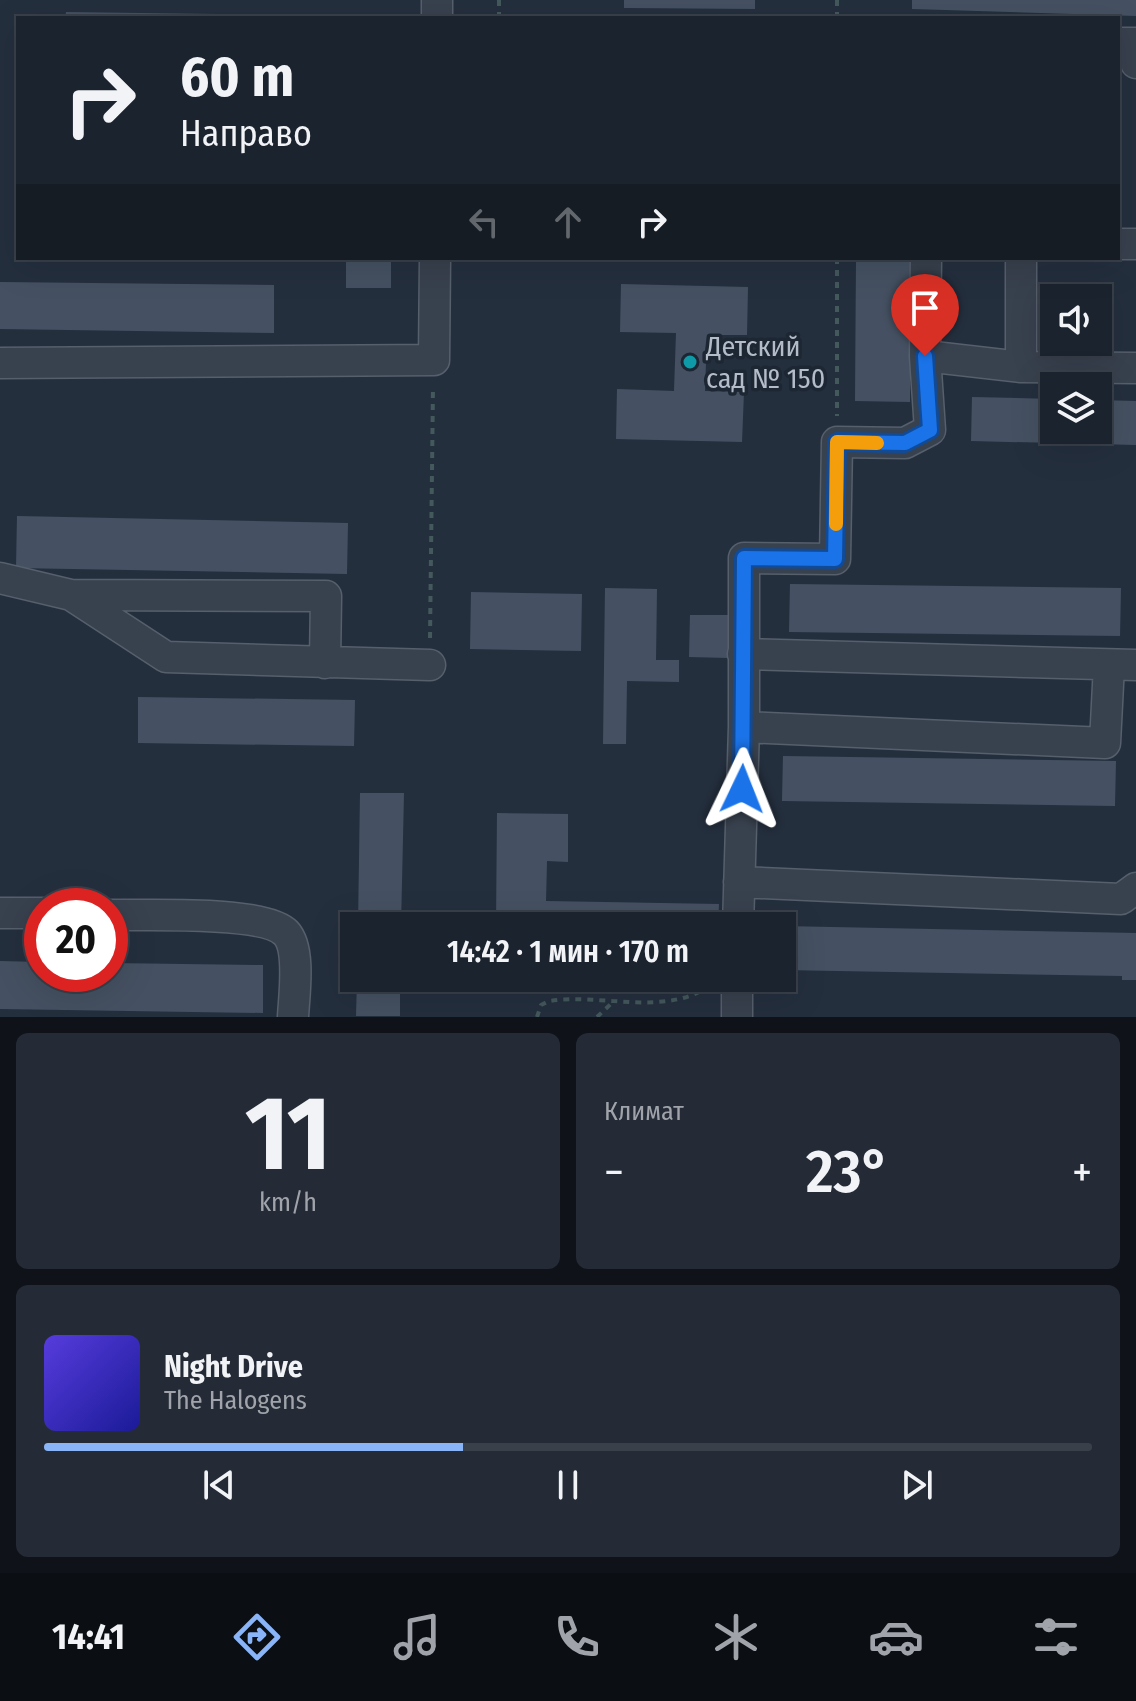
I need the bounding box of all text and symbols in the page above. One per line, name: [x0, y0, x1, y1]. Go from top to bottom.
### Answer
text: 60 m: [180, 44, 294, 111]
icon: right: [48, 48, 152, 152]
text: Направо: [180, 112, 312, 156]
icon: left: [462, 200, 506, 244]
icon: ahead: [546, 200, 590, 244]
icon: right: [630, 200, 674, 244]
pin: [891, 274, 959, 356]
map controls: [1040, 284, 1112, 444]
button: sound: [1040, 284, 1112, 356]
icon: arrive: [903, 286, 947, 330]
place label: Детский сад № 150: [705, 330, 825, 395]
marker: Детский сад № 150: [681, 353, 699, 371]
button: layers: [1040, 372, 1112, 444]
position arrow: [700, 747, 784, 831]
speed limit sign: 20: [24, 888, 128, 992]
text: 14:42 · 1 мин · 170 m: [447, 934, 689, 970]
text: 11: [245, 1072, 331, 1197]
text: Климат: [604, 1096, 684, 1127]
text: 23°: [806, 1136, 890, 1208]
text: −: [604, 1146, 624, 1199]
text: +: [1072, 1146, 1092, 1199]
text: km/h: [259, 1187, 317, 1218]
text: Night Drive: [164, 1349, 303, 1385]
text: The Halogens: [164, 1385, 307, 1416]
icon: previous: [197, 1463, 241, 1507]
icon: pause: [546, 1463, 590, 1507]
icon: next: [895, 1463, 939, 1507]
icon: directions: [229, 1609, 285, 1665]
icon: music: [389, 1609, 445, 1665]
icon: phone: [549, 1609, 605, 1665]
icon: climate: [708, 1609, 764, 1665]
icon: car: [868, 1609, 924, 1665]
icon: filters: [1028, 1609, 1084, 1665]
text: 14:41: [52, 1615, 125, 1659]

